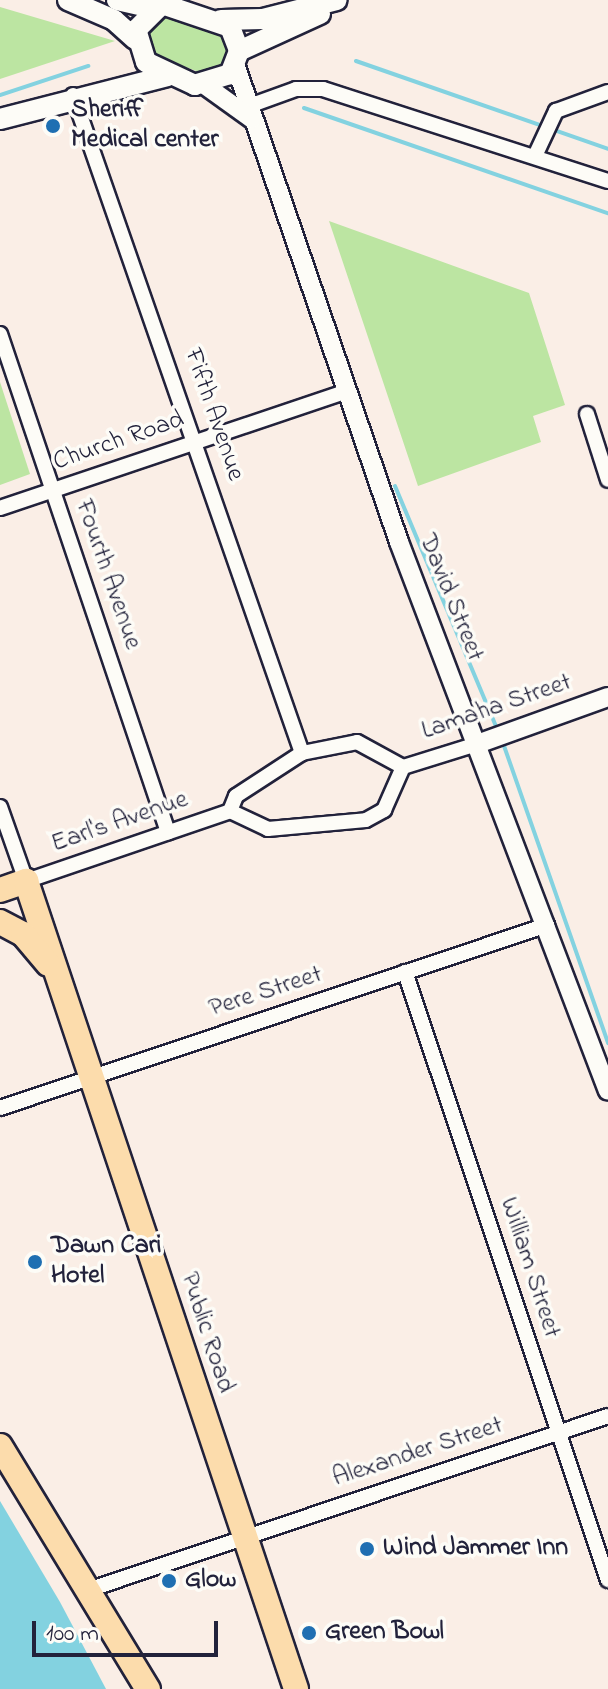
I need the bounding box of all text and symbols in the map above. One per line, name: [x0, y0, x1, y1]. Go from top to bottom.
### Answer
place label: Sheriff Medical center: [71, 95, 219, 156]
marker: Sheriff Medical center: [42, 115, 64, 137]
street label: Fifth Avenue: [176, 345, 250, 485]
street label: Church Road: [49, 405, 189, 479]
street label: Fourth Avenue: [67, 496, 147, 654]
street label: David Street: [410, 530, 490, 666]
street label: Lamaha Street: [418, 668, 576, 748]
street label: Earl's Avenue: [48, 785, 192, 861]
street label: Pere Street: [206, 960, 326, 1026]
street label: William Street: [492, 1194, 566, 1342]
place label: Dawn Cari Hotel: [51, 1231, 162, 1292]
marker: Dawn Cari Hotel: [26, 1253, 44, 1271]
street label: Public Road: [172, 1269, 240, 1397]
street label: Alexander Street: [329, 1411, 507, 1495]
place label: Wind Jammer Inn: [383, 1533, 568, 1565]
marker: Wind Jammer Inn: [358, 1540, 376, 1558]
place label: Glow: [185, 1565, 236, 1597]
marker: Glow: [160, 1572, 178, 1590]
scale bar: [36, 1605, 222, 1655]
text: 100 m: [46, 1617, 99, 1652]
place label: Green Bowl: [325, 1617, 444, 1649]
marker: Green Bowl: [300, 1624, 318, 1642]

